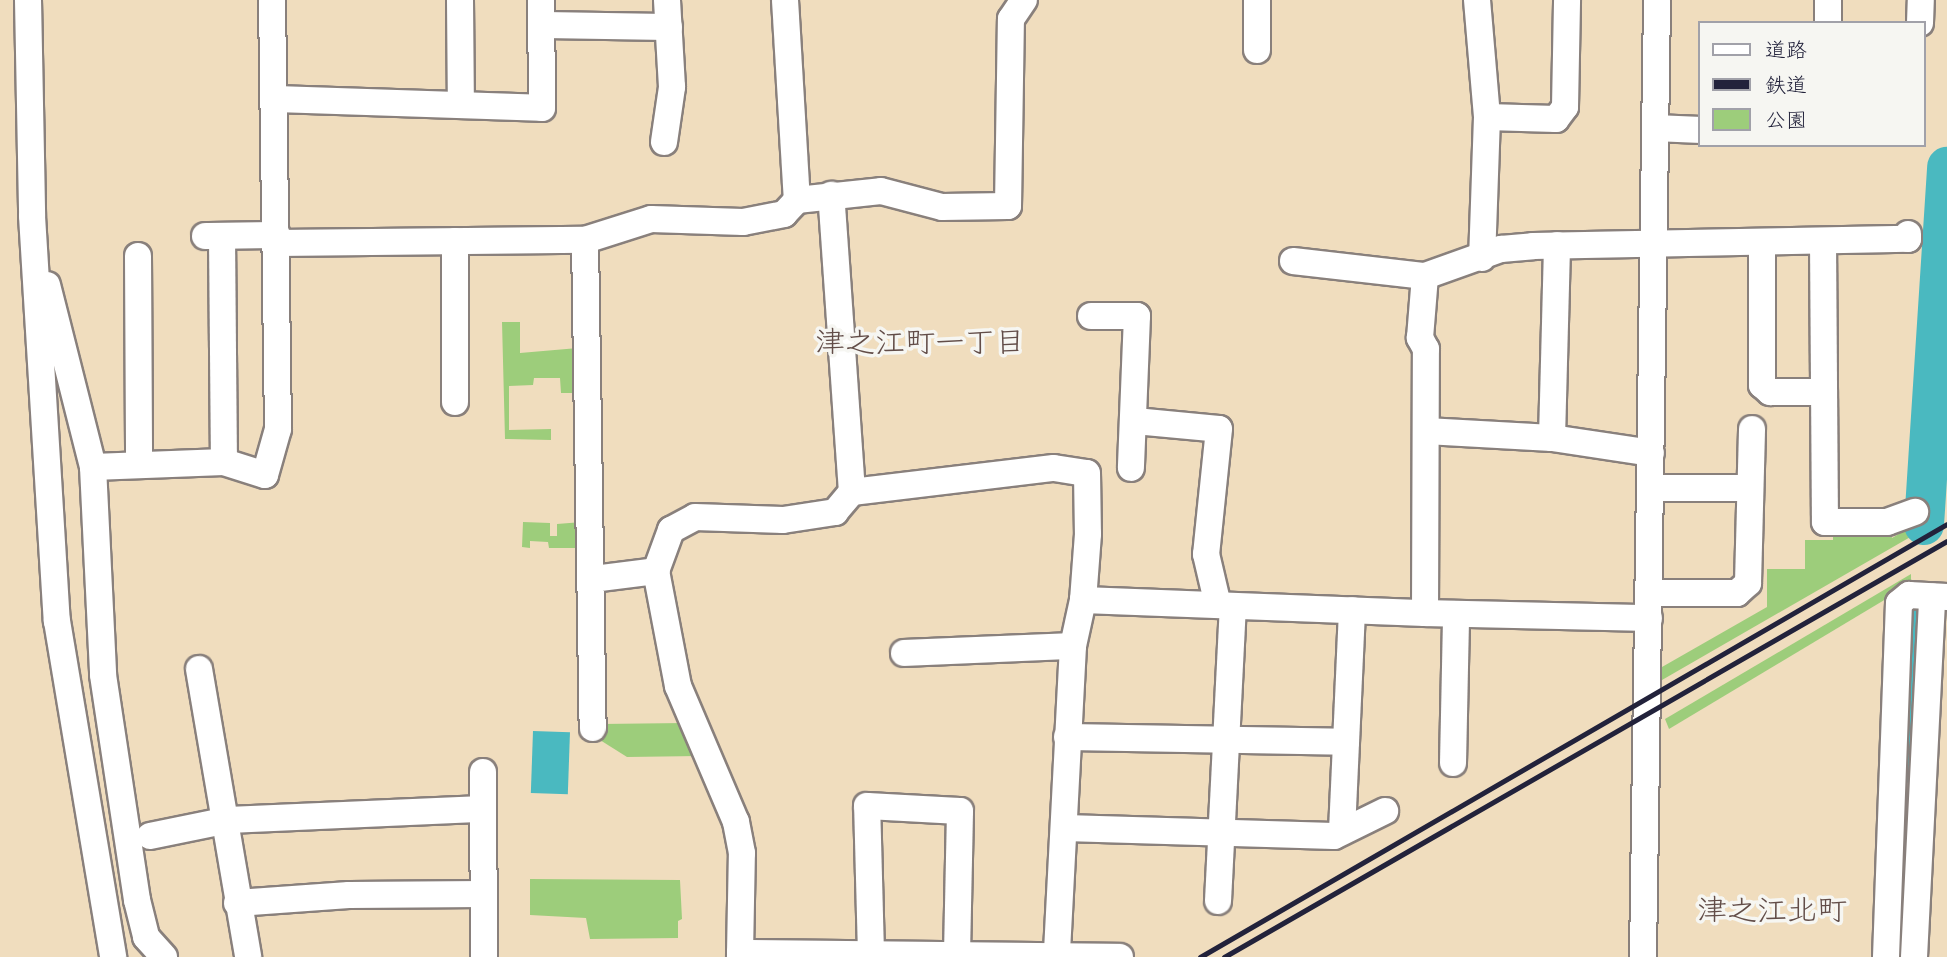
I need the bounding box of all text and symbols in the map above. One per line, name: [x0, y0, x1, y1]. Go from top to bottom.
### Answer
legend: [1699, 21, 1926, 147]
text: 道路: [1765, 37, 1807, 67]
text: 鉄道: [1765, 72, 1807, 102]
text: 公園: [1765, 107, 1807, 137]
district label: 津之江町一丁目: [815, 327, 1025, 363]
district label: 津之江北町: [1697, 895, 1847, 931]

